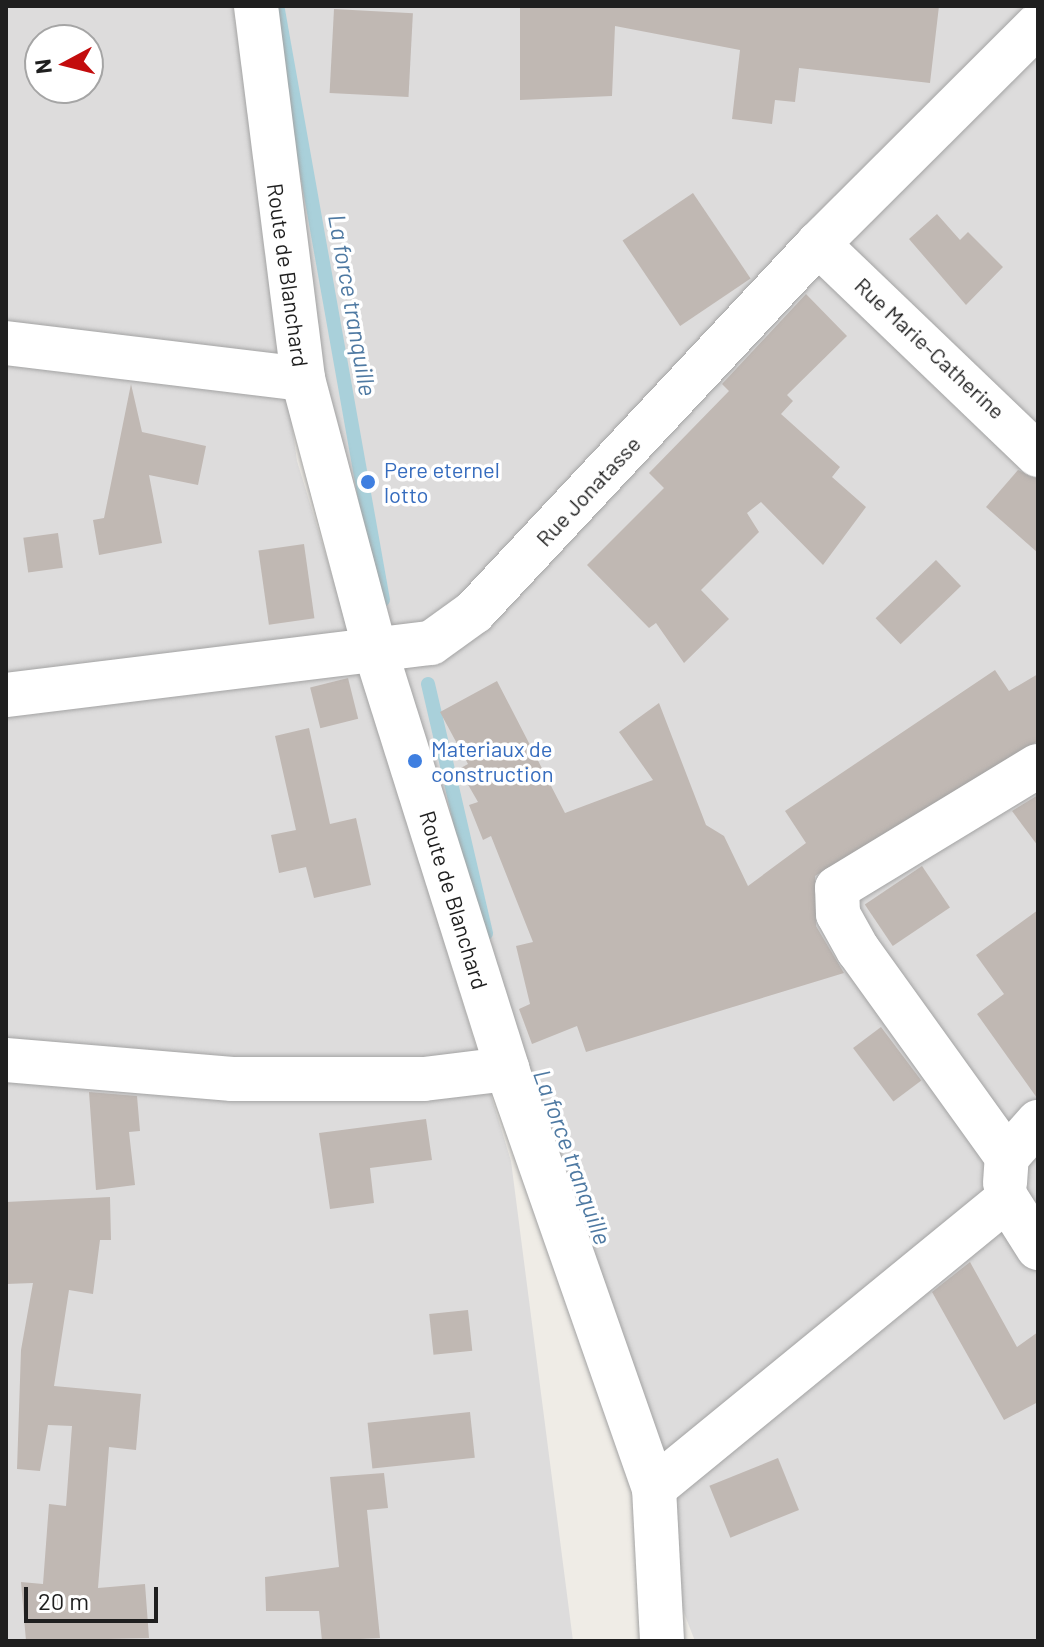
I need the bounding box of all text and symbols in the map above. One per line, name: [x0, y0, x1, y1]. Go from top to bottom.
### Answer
north arrow: [24, 24, 104, 104]
text: N: [28, 58, 56, 76]
street label: Route de Blanchard: [262, 181, 314, 369]
water label: La force tranquille: [323, 212, 383, 398]
street label: Rue Marie-Catherine: [850, 272, 1010, 424]
street label: Rue Jonatasse: [530, 430, 646, 552]
place label: Pere eternel lotto: [384, 456, 500, 508]
marker: Pere eternel lotto: [359, 473, 377, 491]
place label: Materiaux de construction: [431, 735, 553, 786]
marker: Materiaux de construction: [406, 752, 424, 770]
street label: Route de Blanchard: [414, 808, 494, 992]
water label: La force tranquille: [528, 1066, 618, 1248]
scale bar: [28, 1571, 162, 1621]
text: 20 m: [38, 1586, 89, 1615]

